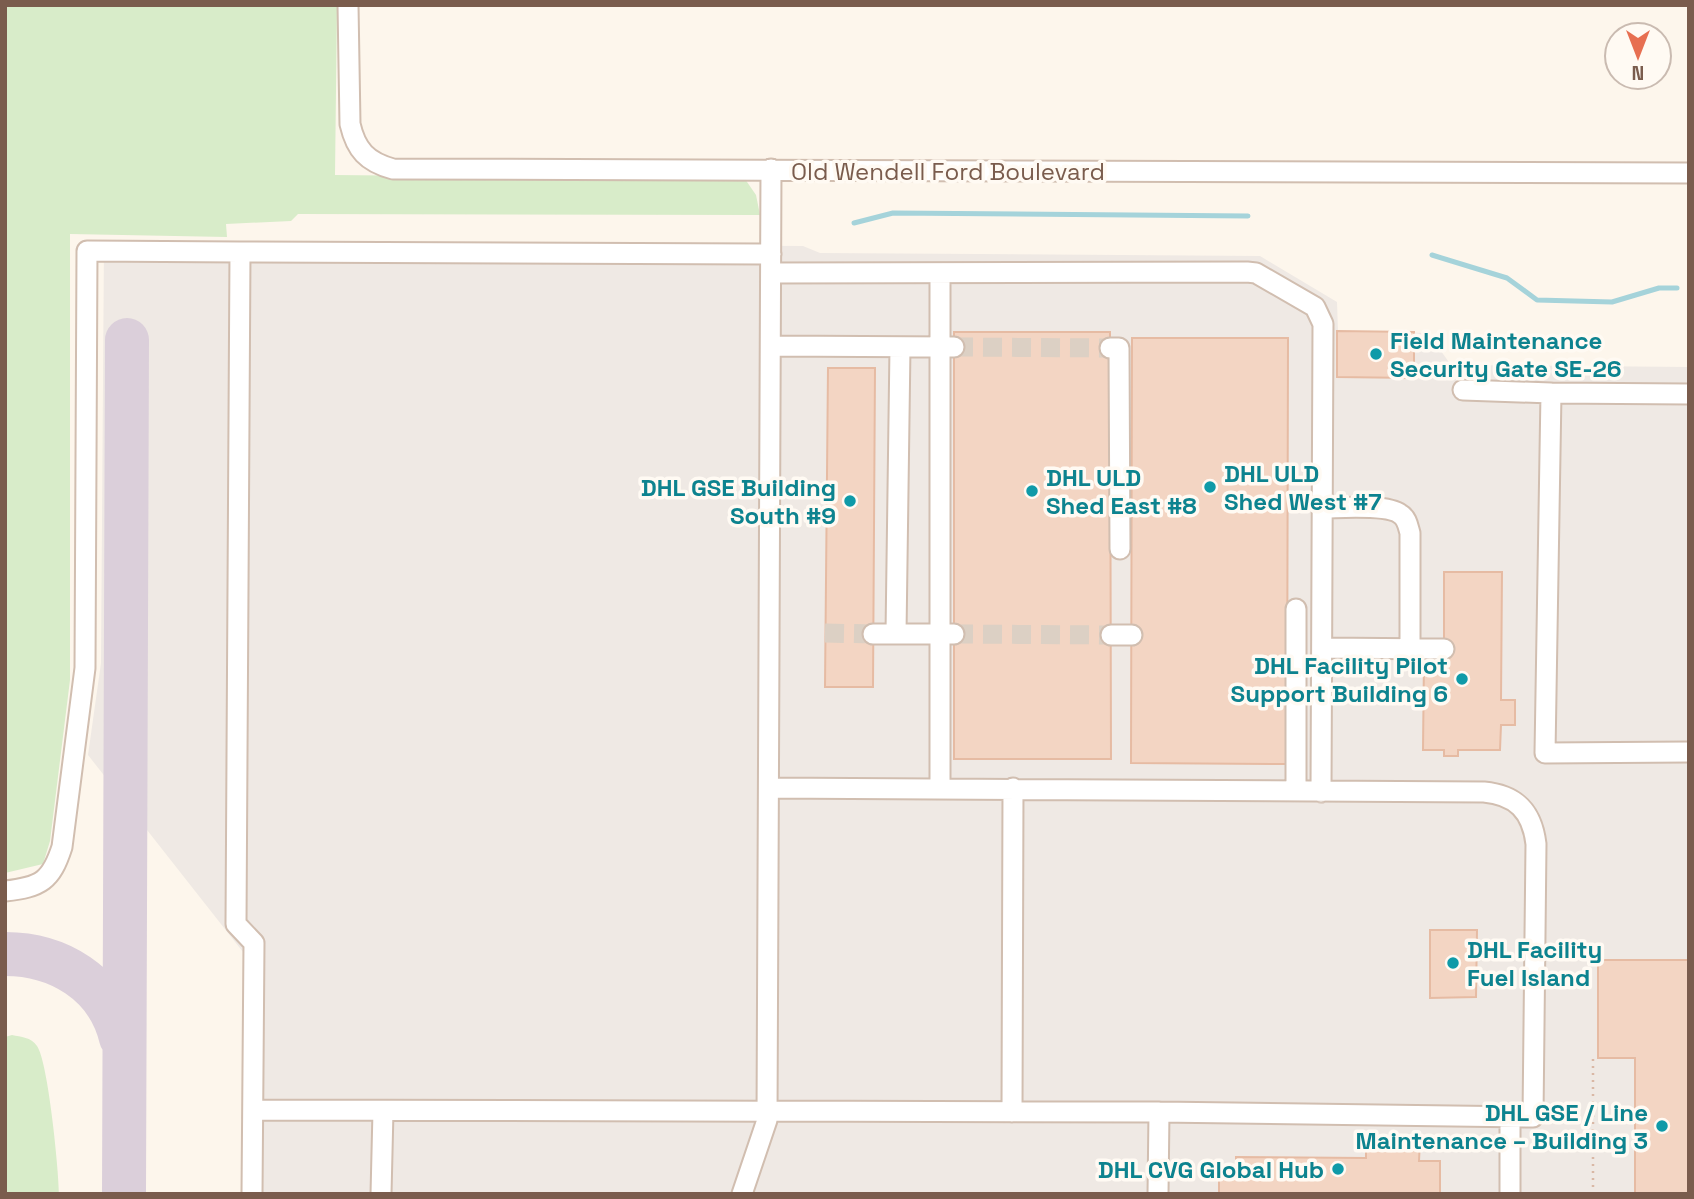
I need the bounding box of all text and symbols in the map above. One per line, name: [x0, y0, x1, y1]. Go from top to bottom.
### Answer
north arrow: [1603, 21, 1673, 91]
text: N: [1632, 60, 1644, 85]
street label: Old Wendell Ford Boulevard: [791, 156, 1105, 187]
place label: Field Maintenance Security Gate SE-26: [1390, 325, 1622, 384]
marker: Field Maintenance Security Gate SE-26: [1368, 346, 1384, 362]
place label: DHL ULD Shed West #7: [1224, 458, 1382, 517]
place label: DHL ULD Shed East #8: [1046, 462, 1197, 521]
place label: DHL GSE Building South #9: [641, 472, 836, 531]
marker: DHL ULD Shed West #7: [1202, 479, 1218, 495]
marker: DHL ULD Shed East #8: [1024, 483, 1040, 499]
marker: DHL GSE Building South #9: [842, 493, 858, 509]
place label: DHL Facility Pilot Support Building 6: [1231, 650, 1448, 709]
marker: DHL Facility Pilot Support Building 6: [1454, 671, 1470, 687]
place label: DHL Facility Fuel Island: [1467, 934, 1602, 993]
marker: DHL Facility Fuel Island: [1445, 955, 1461, 971]
place label: DHL GSE / Line Maintenance – Building 3: [1355, 1097, 1648, 1156]
marker: DHL GSE / Line Maintenance – Building 3: [1654, 1118, 1670, 1134]
place label: DHL CVG Global Hub: [1098, 1154, 1324, 1185]
marker: DHL CVG Global Hub: [1330, 1161, 1346, 1177]

